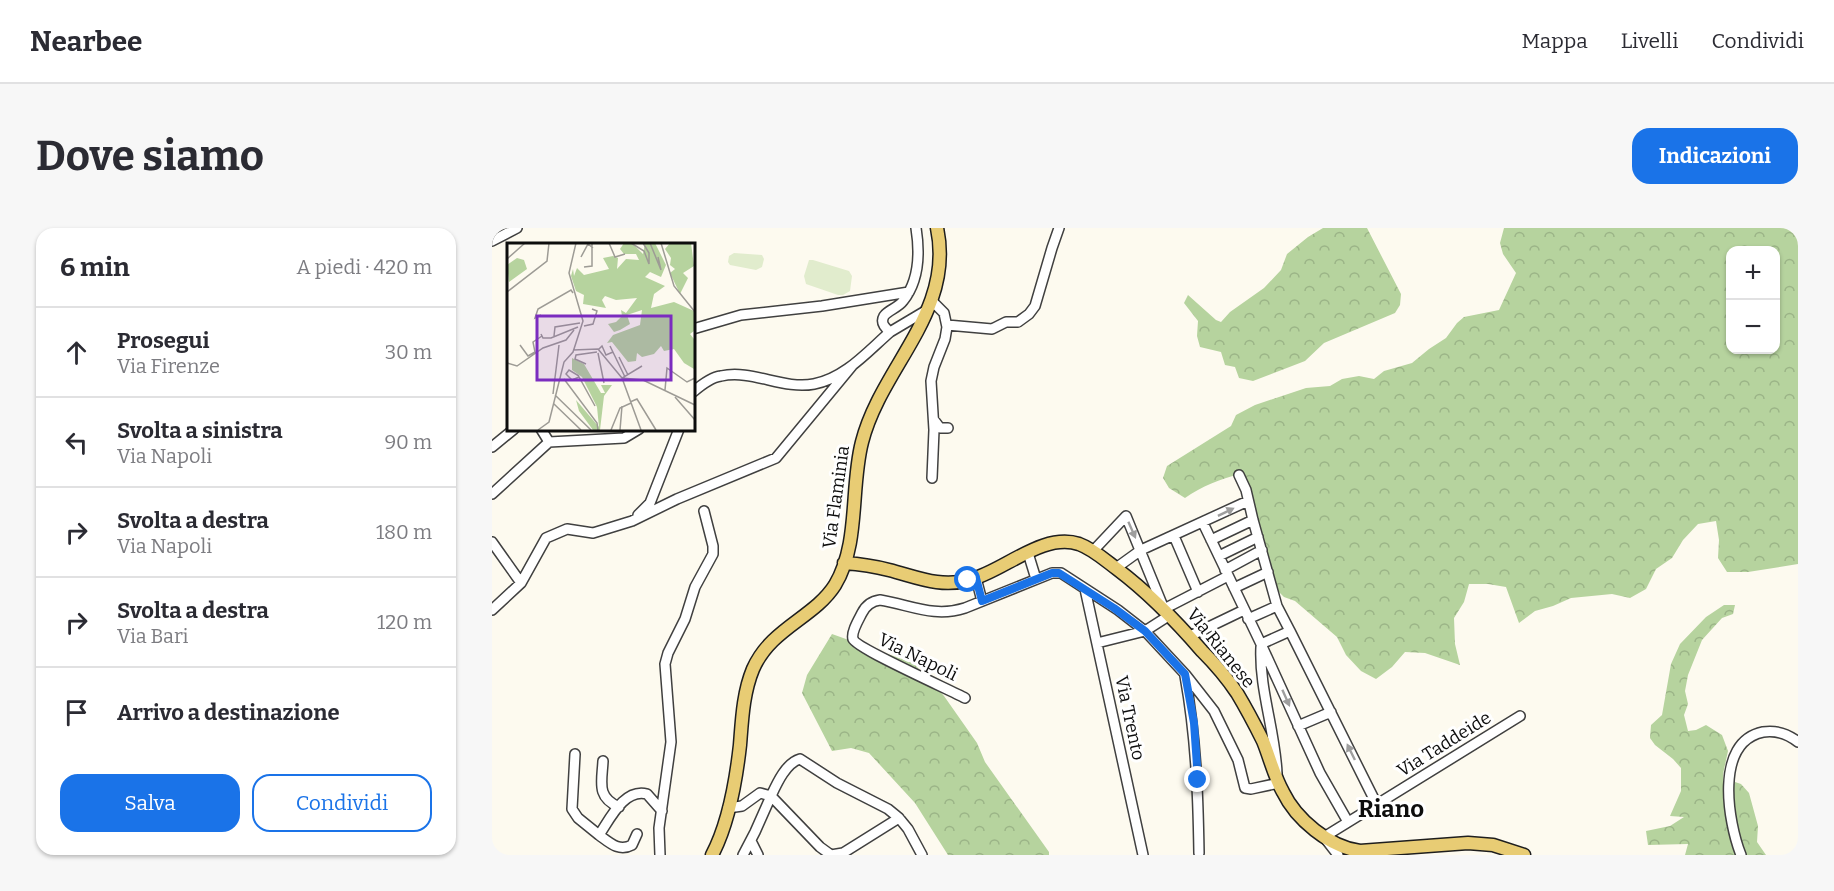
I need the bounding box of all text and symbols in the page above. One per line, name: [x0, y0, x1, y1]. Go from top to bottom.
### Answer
text: Nearbee: [30, 25, 142, 58]
text: Mappa: [1521, 28, 1588, 54]
text: Livelli: [1621, 28, 1678, 54]
text: Condividi: [1711, 28, 1804, 54]
button: Indicazioni: [1632, 128, 1798, 184]
text: Dove siamo: [36, 131, 264, 181]
inset map: [507, 243, 694, 430]
map controls: [1726, 246, 1780, 354]
button: +: [1726, 246, 1780, 300]
text: 6 min: [60, 252, 130, 283]
text: A piedi · 420 m: [297, 255, 432, 279]
button: −: [1726, 300, 1780, 354]
text: Prosegui: [117, 327, 209, 354]
icon: ahead: [60, 336, 93, 369]
text: 30 m: [385, 340, 432, 364]
text: Via Firenze: [117, 354, 220, 378]
text: Svolta a sinistra: [117, 417, 283, 444]
icon: left: [60, 426, 93, 459]
text: 90 m: [384, 430, 432, 454]
text: Via Napoli: [117, 444, 212, 468]
street label: Via Flaminia: [818, 444, 854, 550]
text: Svolta a destra: [117, 507, 269, 534]
one-way arrow: [1217, 507, 1234, 517]
icon: right: [60, 516, 93, 549]
text: 180 m: [376, 520, 432, 544]
one-way arrow: [1128, 522, 1137, 539]
text: Via Napoli: [117, 534, 212, 558]
route start: [954, 566, 980, 592]
text: Svolta a destra: [117, 597, 269, 624]
street label: Via Rianese: [1182, 604, 1260, 692]
icon: right: [60, 606, 93, 639]
text: 120 m: [377, 610, 432, 634]
text: Via Bari: [117, 624, 189, 648]
street label: Via Napoli: [875, 628, 961, 686]
street label: Via Trento: [1110, 674, 1150, 762]
one-way arrow: [1281, 689, 1290, 706]
icon: arrive: [60, 696, 93, 729]
text: Arrivo a destinazione: [117, 699, 340, 726]
street label: Via Taddeide: [1393, 706, 1495, 782]
one-way arrow: [1346, 744, 1355, 761]
route end: [1184, 766, 1210, 792]
button: Salva: [60, 774, 240, 832]
button: Condividi: [252, 774, 432, 832]
district label: Riano: [1358, 795, 1424, 823]

